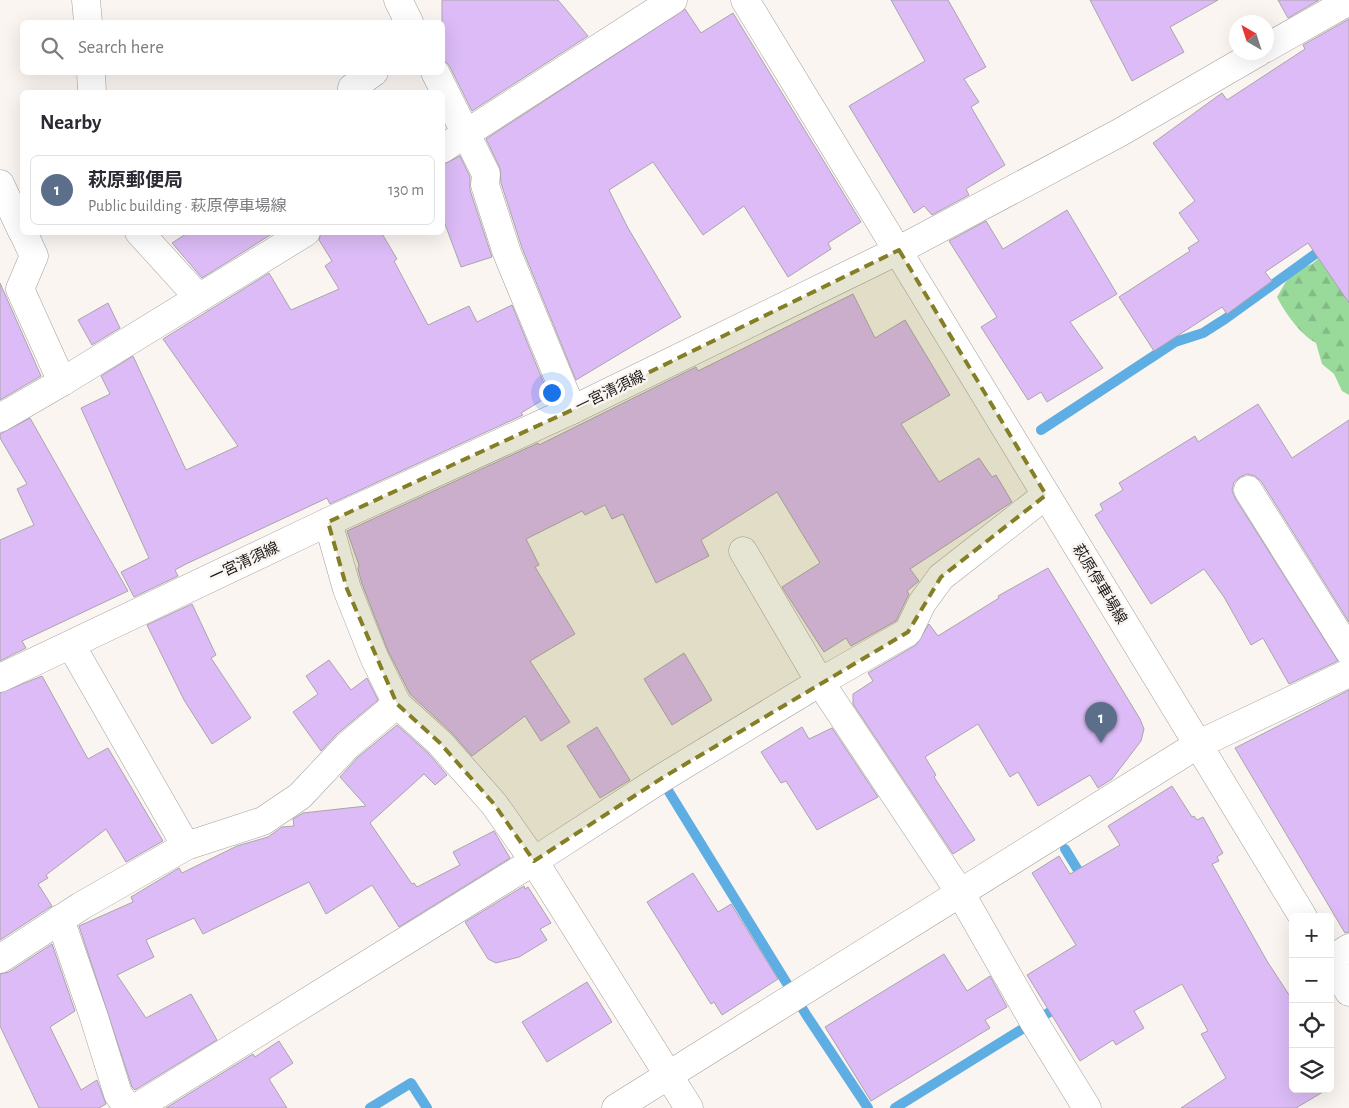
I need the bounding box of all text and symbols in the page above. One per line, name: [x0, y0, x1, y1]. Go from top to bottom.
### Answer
north arrow: [1229, 15, 1274, 60]
search box: [20, 20, 445, 75]
icon: search: [38, 34, 66, 62]
text: Search here: [78, 38, 164, 57]
text: Nearby: [40, 112, 101, 133]
text: 萩原郵便局: [88, 171, 183, 190]
text: 1: [54, 182, 60, 198]
text: 130 m: [388, 182, 424, 198]
text: Public building · 萩原停車場線: [88, 198, 286, 214]
street label: 一宮清須線: [573, 367, 647, 415]
your location: [539, 380, 565, 406]
street label: 一宮清須線: [207, 539, 281, 585]
street label: 萩原停車場線: [1070, 541, 1130, 627]
pin: 1: [1085, 702, 1117, 743]
map controls: [1289, 913, 1334, 1093]
button: +: [1289, 913, 1334, 958]
button: −: [1289, 958, 1334, 1003]
button: locate: [1289, 1003, 1334, 1048]
button: layers: [1289, 1048, 1334, 1093]

